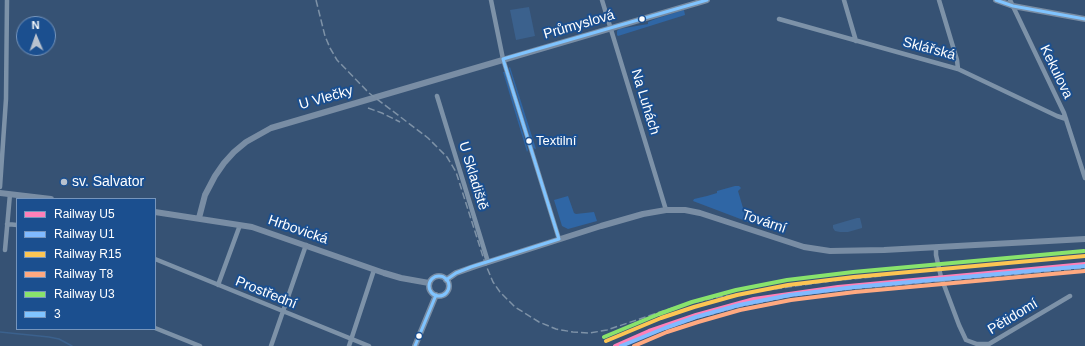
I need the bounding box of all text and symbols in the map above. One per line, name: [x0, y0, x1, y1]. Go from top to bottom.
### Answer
street label: Průmyslová: [542, 7, 616, 43]
unlabelled marker: [637, 14, 647, 24]
north arrow: [16, 16, 56, 56]
text: N: [31, 19, 40, 31]
street label: Sklářská: [901, 34, 957, 64]
street label: Kekulova: [1036, 42, 1076, 102]
street label: Na Luhách: [627, 67, 663, 137]
street label: U Vlečky: [297, 82, 355, 114]
place label: Textilní: [536, 133, 576, 149]
marker: Textilní: [524, 136, 534, 146]
street label: U Skladiště: [455, 140, 491, 212]
place label: sv. Salvator: [72, 174, 144, 190]
marker: sv. Salvator: [59, 177, 69, 187]
legend: [16, 198, 156, 330]
text: Railway U5: [54, 207, 115, 221]
street label: Tovární: [740, 207, 788, 237]
street label: Hrbovická: [266, 212, 330, 248]
text: Railway U1: [54, 227, 115, 241]
text: Railway R15: [54, 247, 121, 261]
text: Railway T8: [54, 267, 113, 281]
street label: Prostřední: [233, 273, 299, 313]
text: Railway U3: [54, 287, 115, 301]
street label: Pětidomí: [985, 296, 1041, 338]
text: 3: [54, 307, 61, 321]
unlabelled marker: [414, 331, 424, 341]

